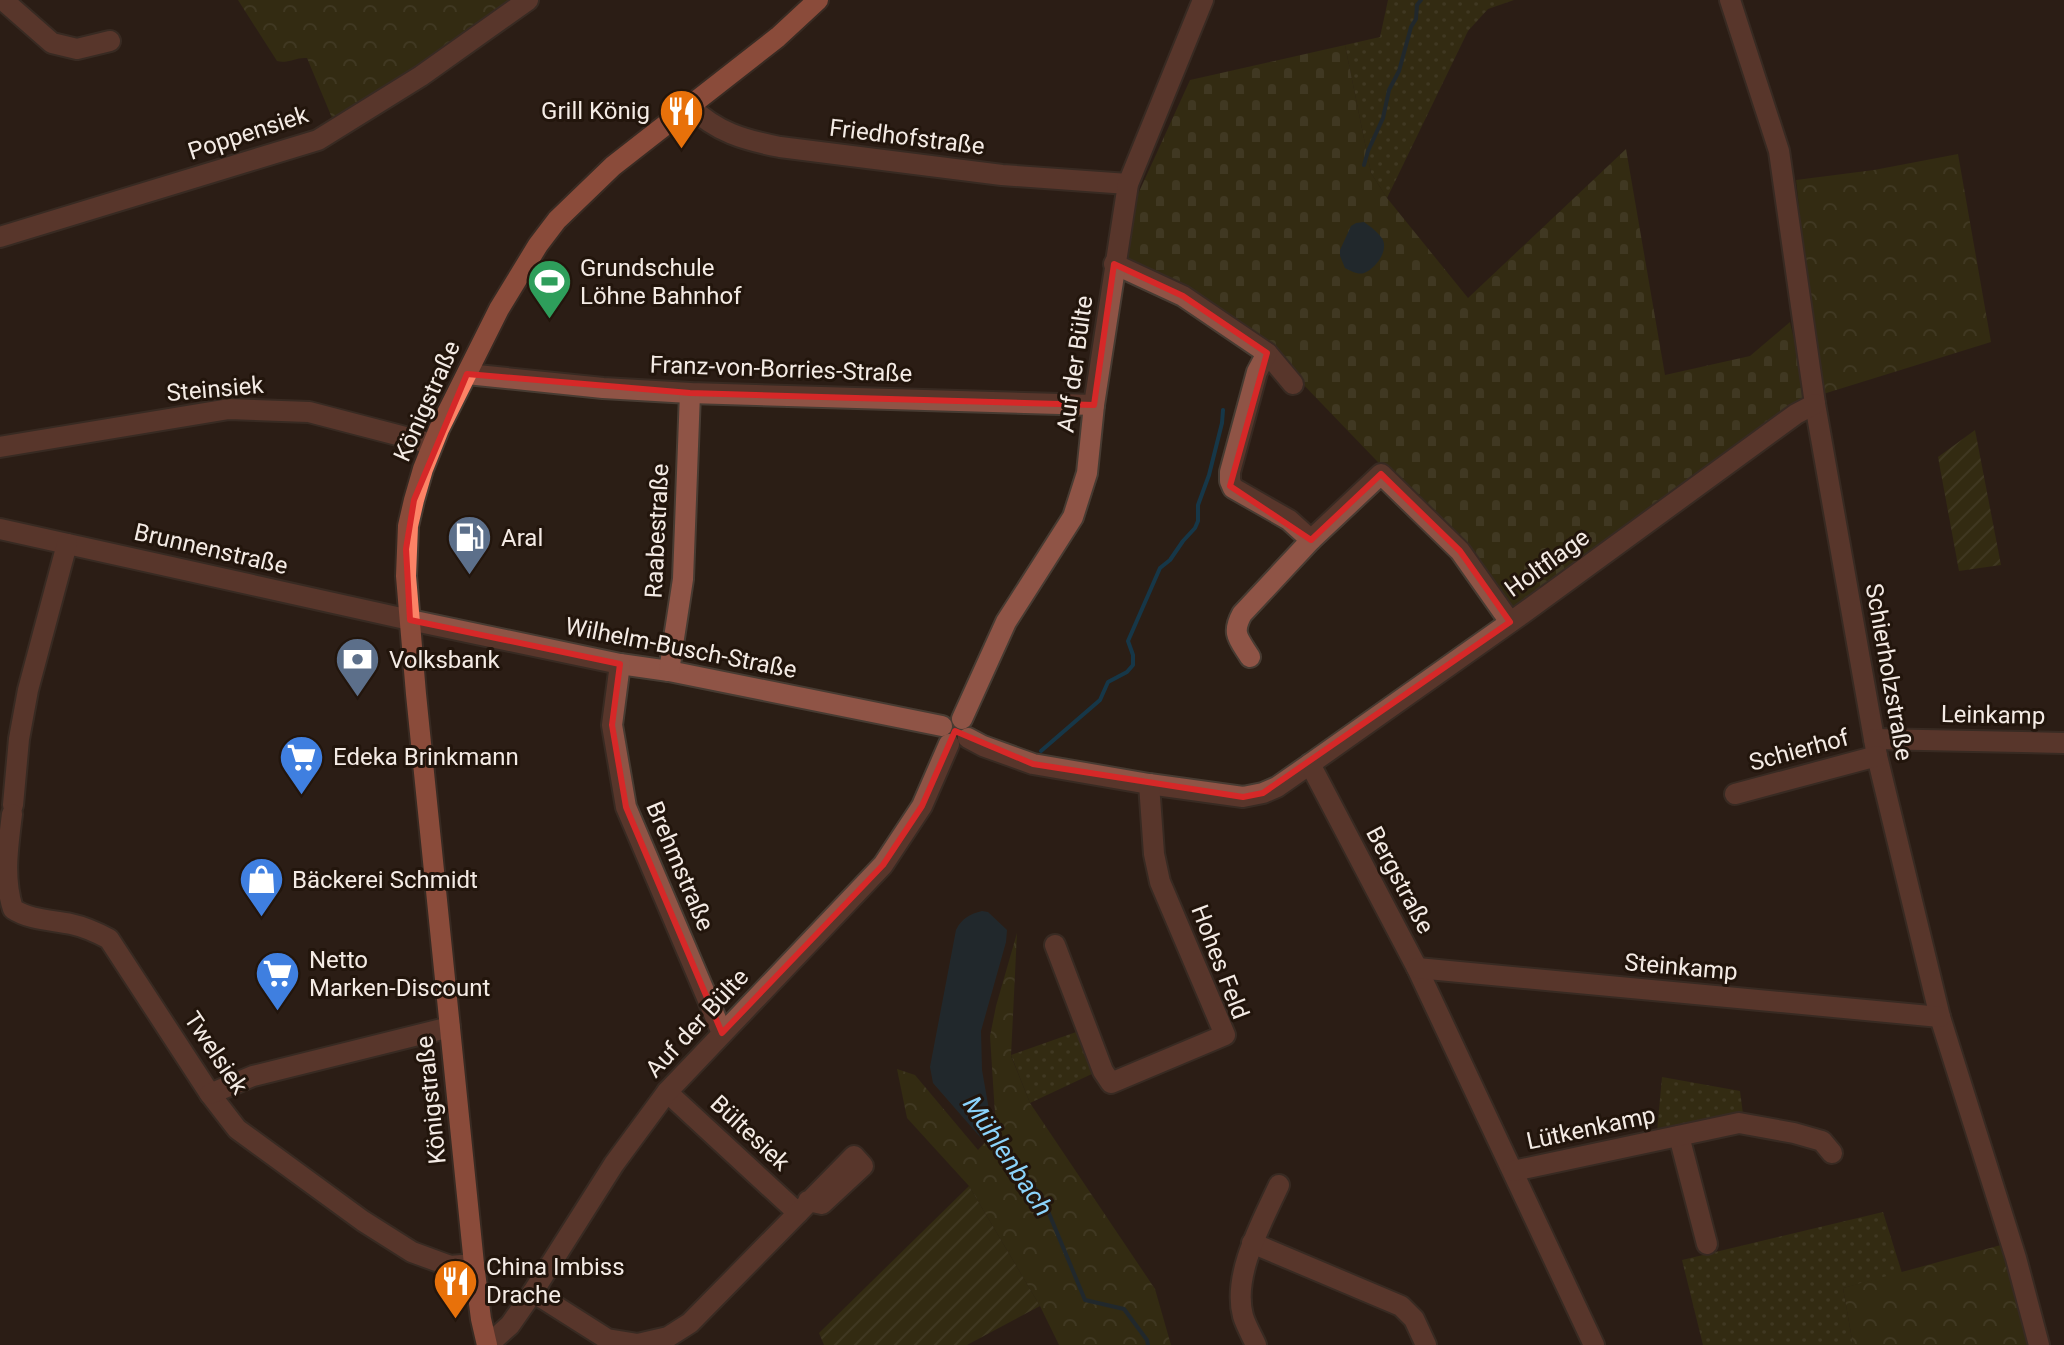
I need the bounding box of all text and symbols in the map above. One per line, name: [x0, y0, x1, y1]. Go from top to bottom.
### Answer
restaurant icon: Grill König: [657, 87, 705, 150]
place label: Grill König: [541, 97, 650, 125]
street label: Poppensiek: [184, 100, 312, 166]
street label: Friedhofstraße: [828, 114, 986, 160]
place label: Grundschule Löhne Bahnhof: [580, 254, 742, 310]
sports icon: Grundschule Löhne Bahnhof: [525, 258, 573, 321]
street label: Auf der Bülte: [1052, 294, 1098, 434]
street label: Königstraße: [388, 336, 466, 466]
street label: Franz-von-Borries-Straße: [649, 350, 913, 388]
street label: Steinsiek: [165, 371, 265, 407]
street label: Raabestraße: [639, 463, 675, 599]
fuel station icon: Aral: [446, 514, 494, 577]
street label: Brunnenstraße: [131, 518, 291, 580]
street label: Holtflage: [1499, 523, 1595, 603]
place label: Aral: [501, 524, 543, 552]
street label: Schierholzstraße: [1860, 581, 1918, 763]
street label: Wilhelm-Busch-Straße: [563, 612, 799, 684]
bank icon: Volksbank: [334, 636, 382, 699]
place label: Volksbank: [389, 646, 501, 674]
street label: Leinkamp: [1941, 700, 2045, 730]
street label: Schierhof: [1746, 723, 1853, 777]
supermarket icon: Edeka Brinkmann: [278, 733, 326, 796]
place label: Edeka Brinkmann: [333, 743, 519, 771]
street label: Brehmstraße: [640, 797, 720, 935]
street label: Bergstraße: [1360, 822, 1440, 938]
shop icon: Bäckerei Schmidt: [237, 856, 285, 919]
place label: Bäckerei Schmidt: [292, 866, 478, 894]
street label: Hohes Feld: [1185, 901, 1255, 1023]
place label: Netto Marken-Discount: [309, 946, 490, 1002]
street label: Steinkamp: [1623, 948, 1739, 986]
supermarket icon: Netto Marken-Discount: [254, 950, 302, 1013]
street label: Auf der Bülte: [640, 963, 754, 1083]
street label: Twelsiek: [178, 1006, 254, 1100]
street label: Königstraße: [410, 1034, 452, 1166]
street label: Bültesiek: [705, 1089, 796, 1177]
water label: Mühlenbach: [957, 1090, 1059, 1222]
street label: Lütkenkamp: [1524, 1101, 1658, 1155]
place label: China Imbiss Drache: [486, 1253, 625, 1309]
restaurant icon: China Imbiss Drache: [431, 1257, 479, 1320]

